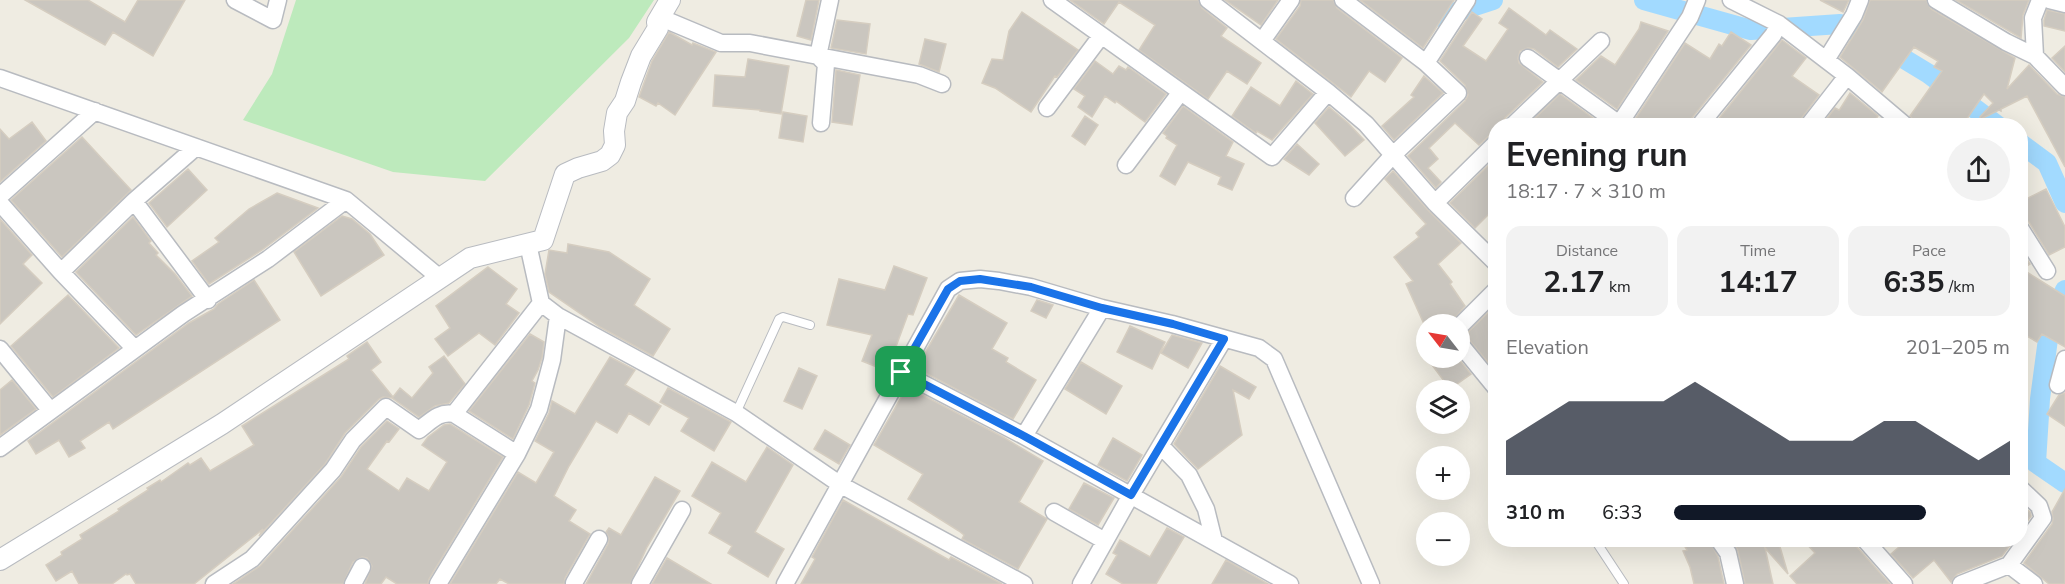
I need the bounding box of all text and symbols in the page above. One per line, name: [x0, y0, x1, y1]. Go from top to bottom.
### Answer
text: Evening run: [1506, 133, 1688, 178]
button: share: [1947, 138, 2010, 201]
text: 18:17 · 7 × 310 m: [1506, 178, 1666, 205]
text: Distance: [1556, 240, 1618, 262]
text: Time: [1740, 240, 1776, 262]
text: Pace: [1912, 240, 1946, 262]
text: 2.17: [1543, 262, 1605, 303]
text: 14:17: [1718, 262, 1798, 303]
text: 6:35: [1883, 262, 1945, 303]
text: km: [1605, 276, 1631, 298]
text: /km: [1945, 276, 1975, 298]
north arrow: [1416, 314, 1470, 368]
map controls: [1416, 314, 1470, 566]
text: Elevation: [1506, 334, 1589, 361]
text: 201–205 m: [1906, 334, 2010, 361]
pin: [875, 346, 926, 397]
icon: arrive: [884, 355, 917, 388]
button: layers: [1416, 380, 1470, 434]
button: +: [1416, 446, 1470, 500]
text: 310 m: [1506, 499, 1565, 526]
text: 6:33: [1602, 499, 1643, 526]
button: −: [1416, 512, 1470, 566]

